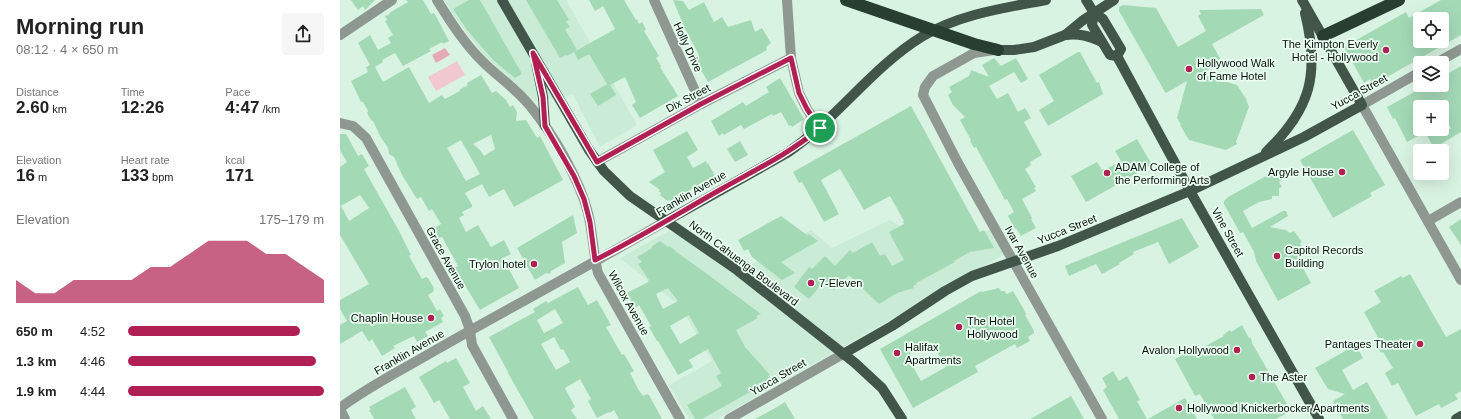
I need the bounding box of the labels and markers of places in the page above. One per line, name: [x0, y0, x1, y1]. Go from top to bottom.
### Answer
place label: The Kimpton Everly Hotel - Hollywood: [1282, 38, 1378, 63]
marker: The Kimpton Everly Hotel - Hollywood: [1381, 45, 1391, 55]
place label: Hollywood Walk of Fame Hotel: [1197, 57, 1275, 82]
marker: Hollywood Walk of Fame Hotel: [1184, 64, 1194, 74]
pin: [803, 111, 837, 145]
place label: ADAM College of the Performing Arts: [1115, 161, 1210, 186]
place label: Argyle House: [1268, 166, 1334, 178]
marker: Argyle House: [1337, 167, 1347, 177]
marker: ADAM College of the Performing Arts: [1102, 168, 1112, 178]
place label: Capitol Records Building: [1285, 244, 1364, 269]
marker: Capitol Records Building: [1272, 251, 1282, 261]
place label: Trylon hotel: [469, 258, 526, 270]
marker: Trylon hotel: [529, 259, 539, 269]
place label: 7-Eleven: [819, 277, 862, 289]
marker: 7-Eleven: [806, 278, 816, 288]
place label: Chaplin House: [351, 312, 423, 324]
marker: Chaplin House: [426, 313, 436, 323]
place label: The Hotel Hollywood: [967, 315, 1018, 340]
marker: The Hotel Hollywood: [954, 322, 964, 332]
place label: Pantages Theater: [1325, 338, 1412, 350]
marker: Pantages Theater: [1415, 339, 1425, 349]
place label: Halifax Apartments: [905, 341, 962, 366]
place label: Avalon Hollywood: [1142, 344, 1229, 356]
marker: Avalon Hollywood: [1232, 345, 1242, 355]
marker: Halifax Apartments: [892, 348, 902, 358]
place label: The Aster: [1260, 371, 1307, 383]
marker: The Aster: [1247, 372, 1257, 382]
place label: Hollywood Knickerbocker Apartments: [1187, 402, 1370, 414]
marker: Hollywood Knickerbocker Apartments: [1174, 403, 1184, 413]

